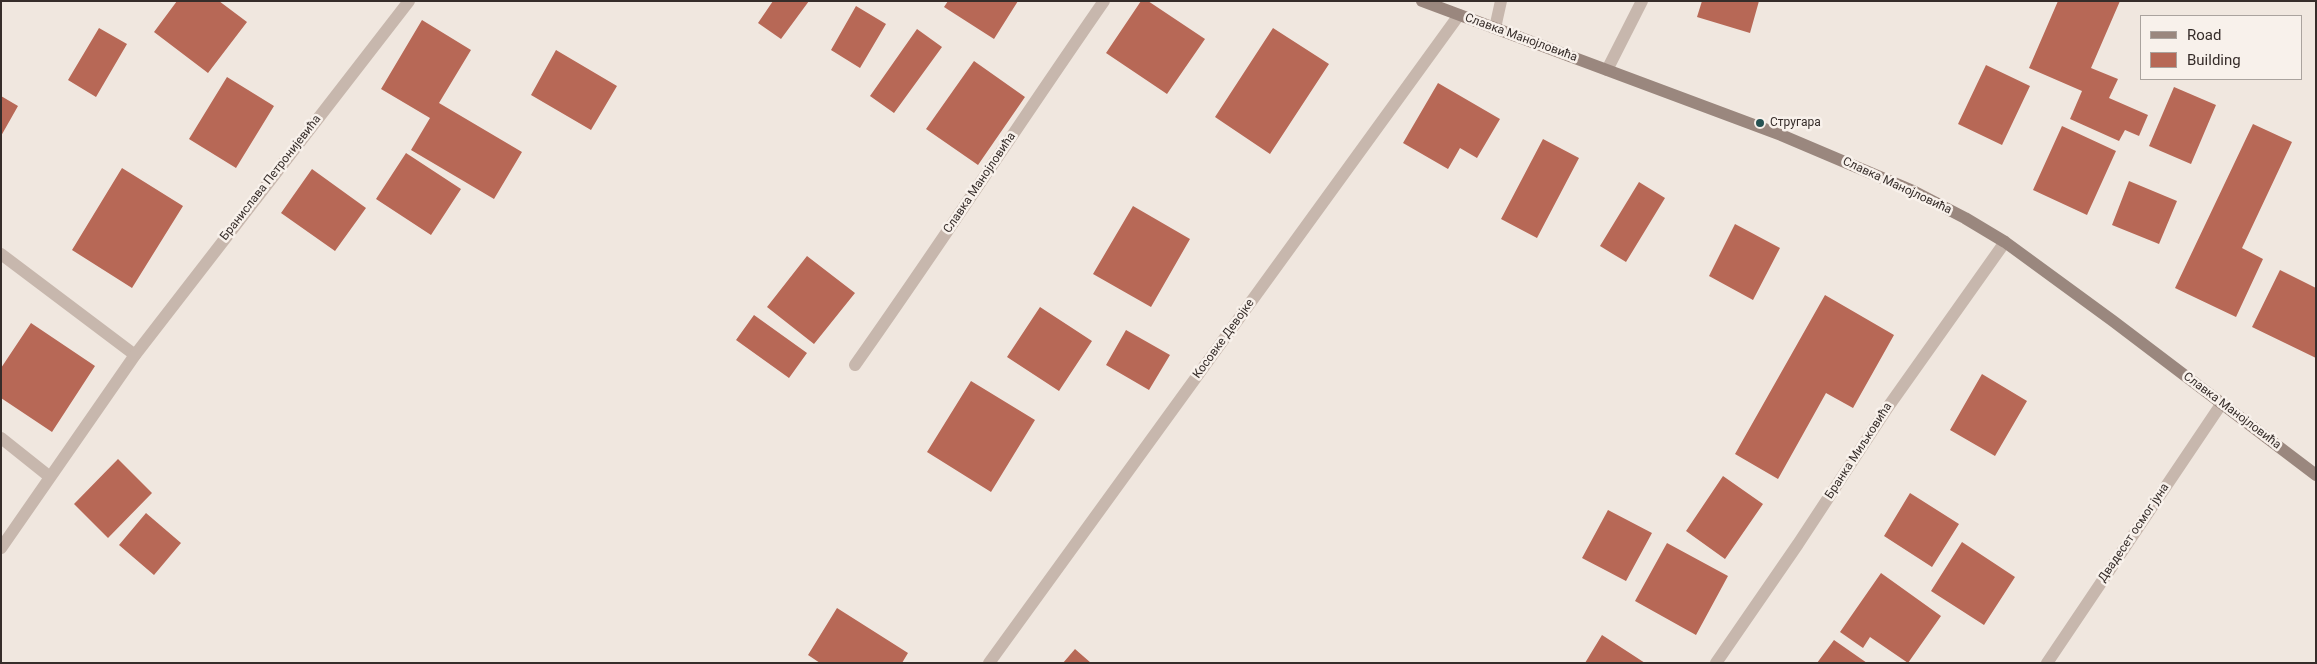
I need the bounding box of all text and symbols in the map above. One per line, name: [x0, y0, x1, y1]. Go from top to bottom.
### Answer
street label: Славка Манојловића: [1463, 11, 1579, 65]
legend: [2140, 15, 2302, 80]
text: Road: [2187, 26, 2221, 44]
text: Building: [2187, 51, 2241, 69]
street label: Бранислава Петронијевића: [218, 112, 324, 244]
place label: Стругара: [1770, 116, 1821, 130]
marker: Стругара: [1754, 117, 1766, 129]
street label: Славка Манојловића: [941, 130, 1019, 236]
street label: Славка Манојловића: [1840, 154, 1954, 218]
street label: Косовке Девојке: [1190, 296, 1258, 382]
street label: Славка Манојловића: [2180, 370, 2284, 452]
street label: Бранка Миљковића: [1823, 400, 1895, 502]
street label: Двадесет осмог јуна: [2096, 481, 2172, 585]

